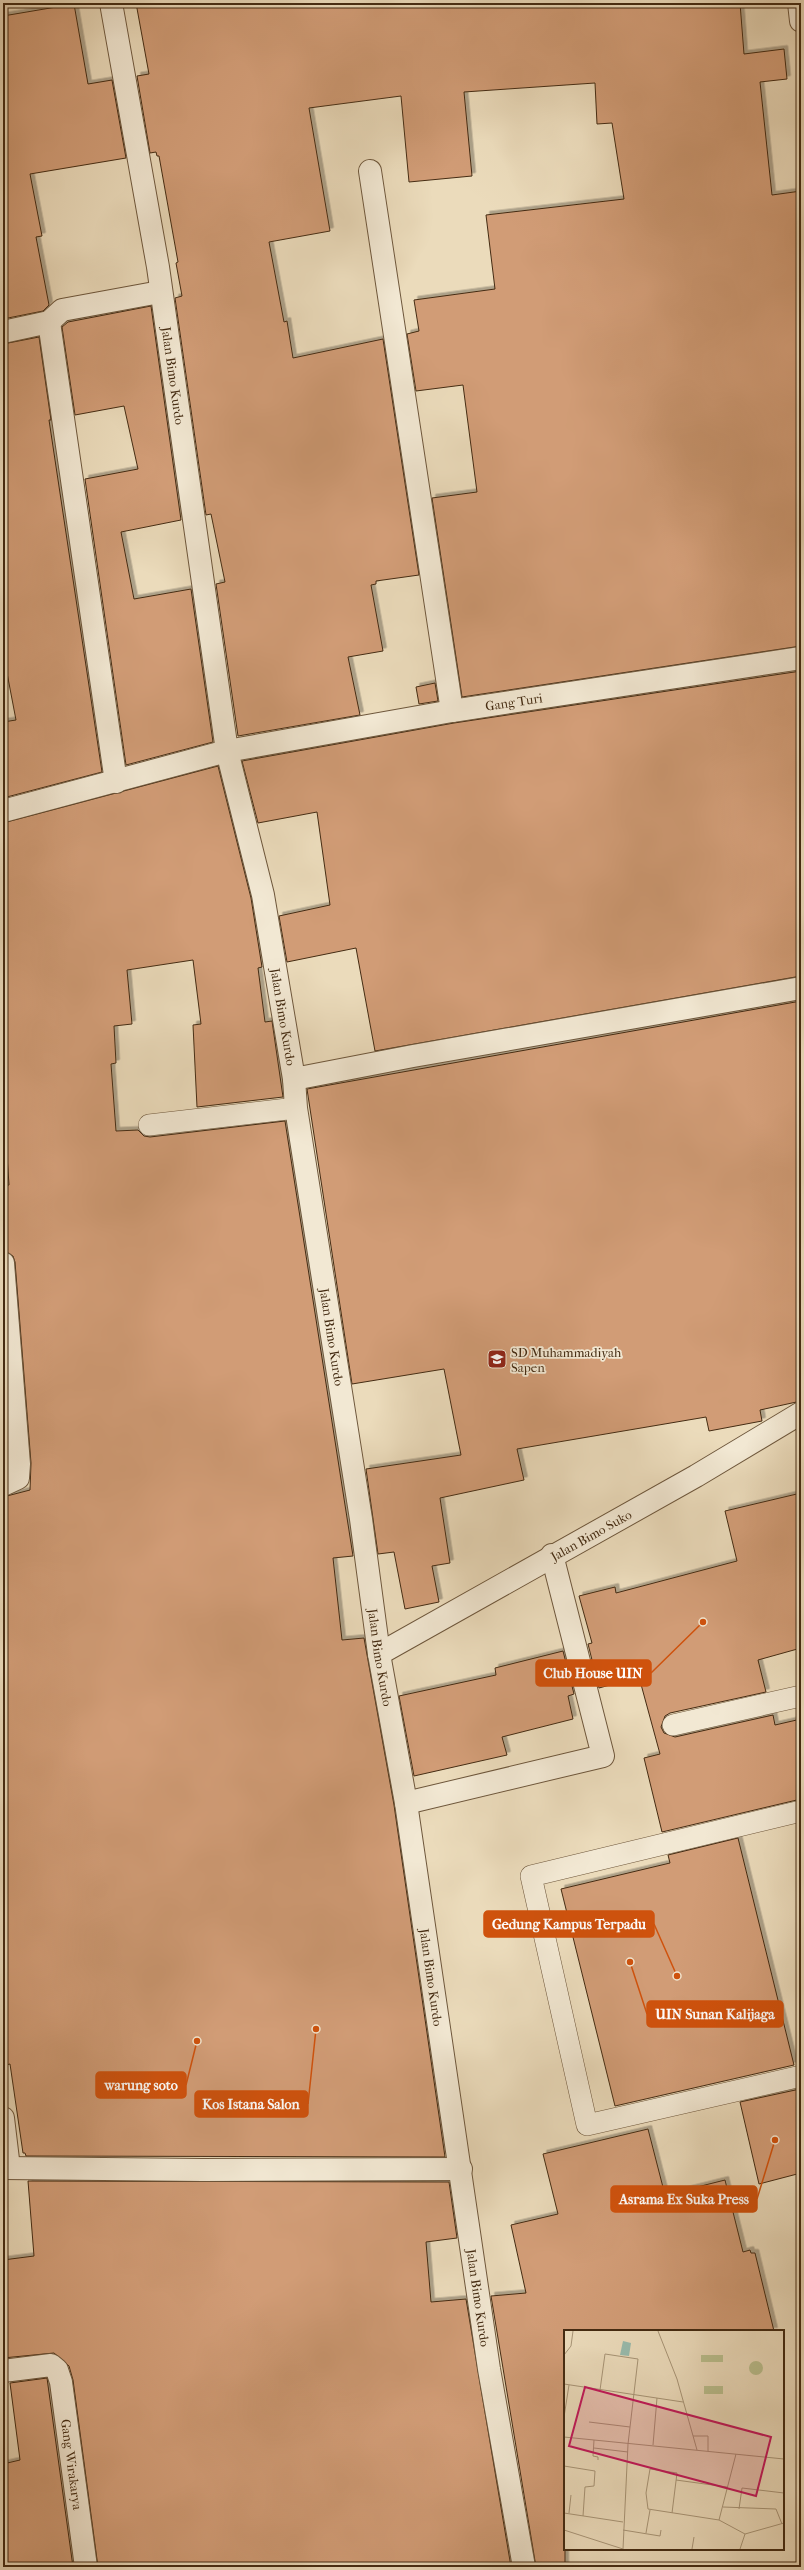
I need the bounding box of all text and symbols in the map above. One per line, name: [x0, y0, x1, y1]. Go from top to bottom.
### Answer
street label: Jalan Bimo Kurdo: [159, 325, 188, 426]
street label: Gang Turi: [484, 690, 544, 713]
street label: Jalan Bimo Kurdo: [268, 966, 299, 1067]
street label: Jalan Bimo Kurdo: [317, 1286, 347, 1387]
place label: SD Muhammadiyah Sapen: [511, 1345, 622, 1375]
school or university icon: SD Muhammadiyah Sapen: [486, 1348, 508, 1370]
street label: Jalan Bimo Suko: [547, 1506, 634, 1564]
street label: Jalan Bimo Kurdo: [365, 1607, 396, 1708]
callout: Club House UIN: [536, 1660, 651, 1686]
text: Club House UIN: [543, 1665, 643, 1682]
callout: Gedung Kampus Terpadu: [484, 1911, 654, 1937]
text: Gedung Kampus Terpadu: [492, 1916, 646, 1933]
street label: Jalan Bimo Kurdo: [417, 1926, 446, 2028]
callout: UIN Sunan Kalijaga: [647, 2001, 783, 2027]
text: UIN Sunan Kalijaga: [654, 2006, 775, 2023]
callout: warung soto: [96, 2072, 186, 2098]
text: warung soto: [103, 2077, 178, 2094]
callout: Kos Istana Salon: [195, 2091, 308, 2117]
text: Kos Istana Salon: [202, 2096, 301, 2113]
callout: Asrama Ex Suka Press: [611, 2186, 757, 2212]
text: Asrama Ex Suka Press: [618, 2191, 750, 2208]
street label: Jalan Bimo Kurdo: [464, 2247, 493, 2348]
inset map: [564, 2330, 784, 2550]
street label: Gang Wirakarya: [59, 2418, 86, 2512]

